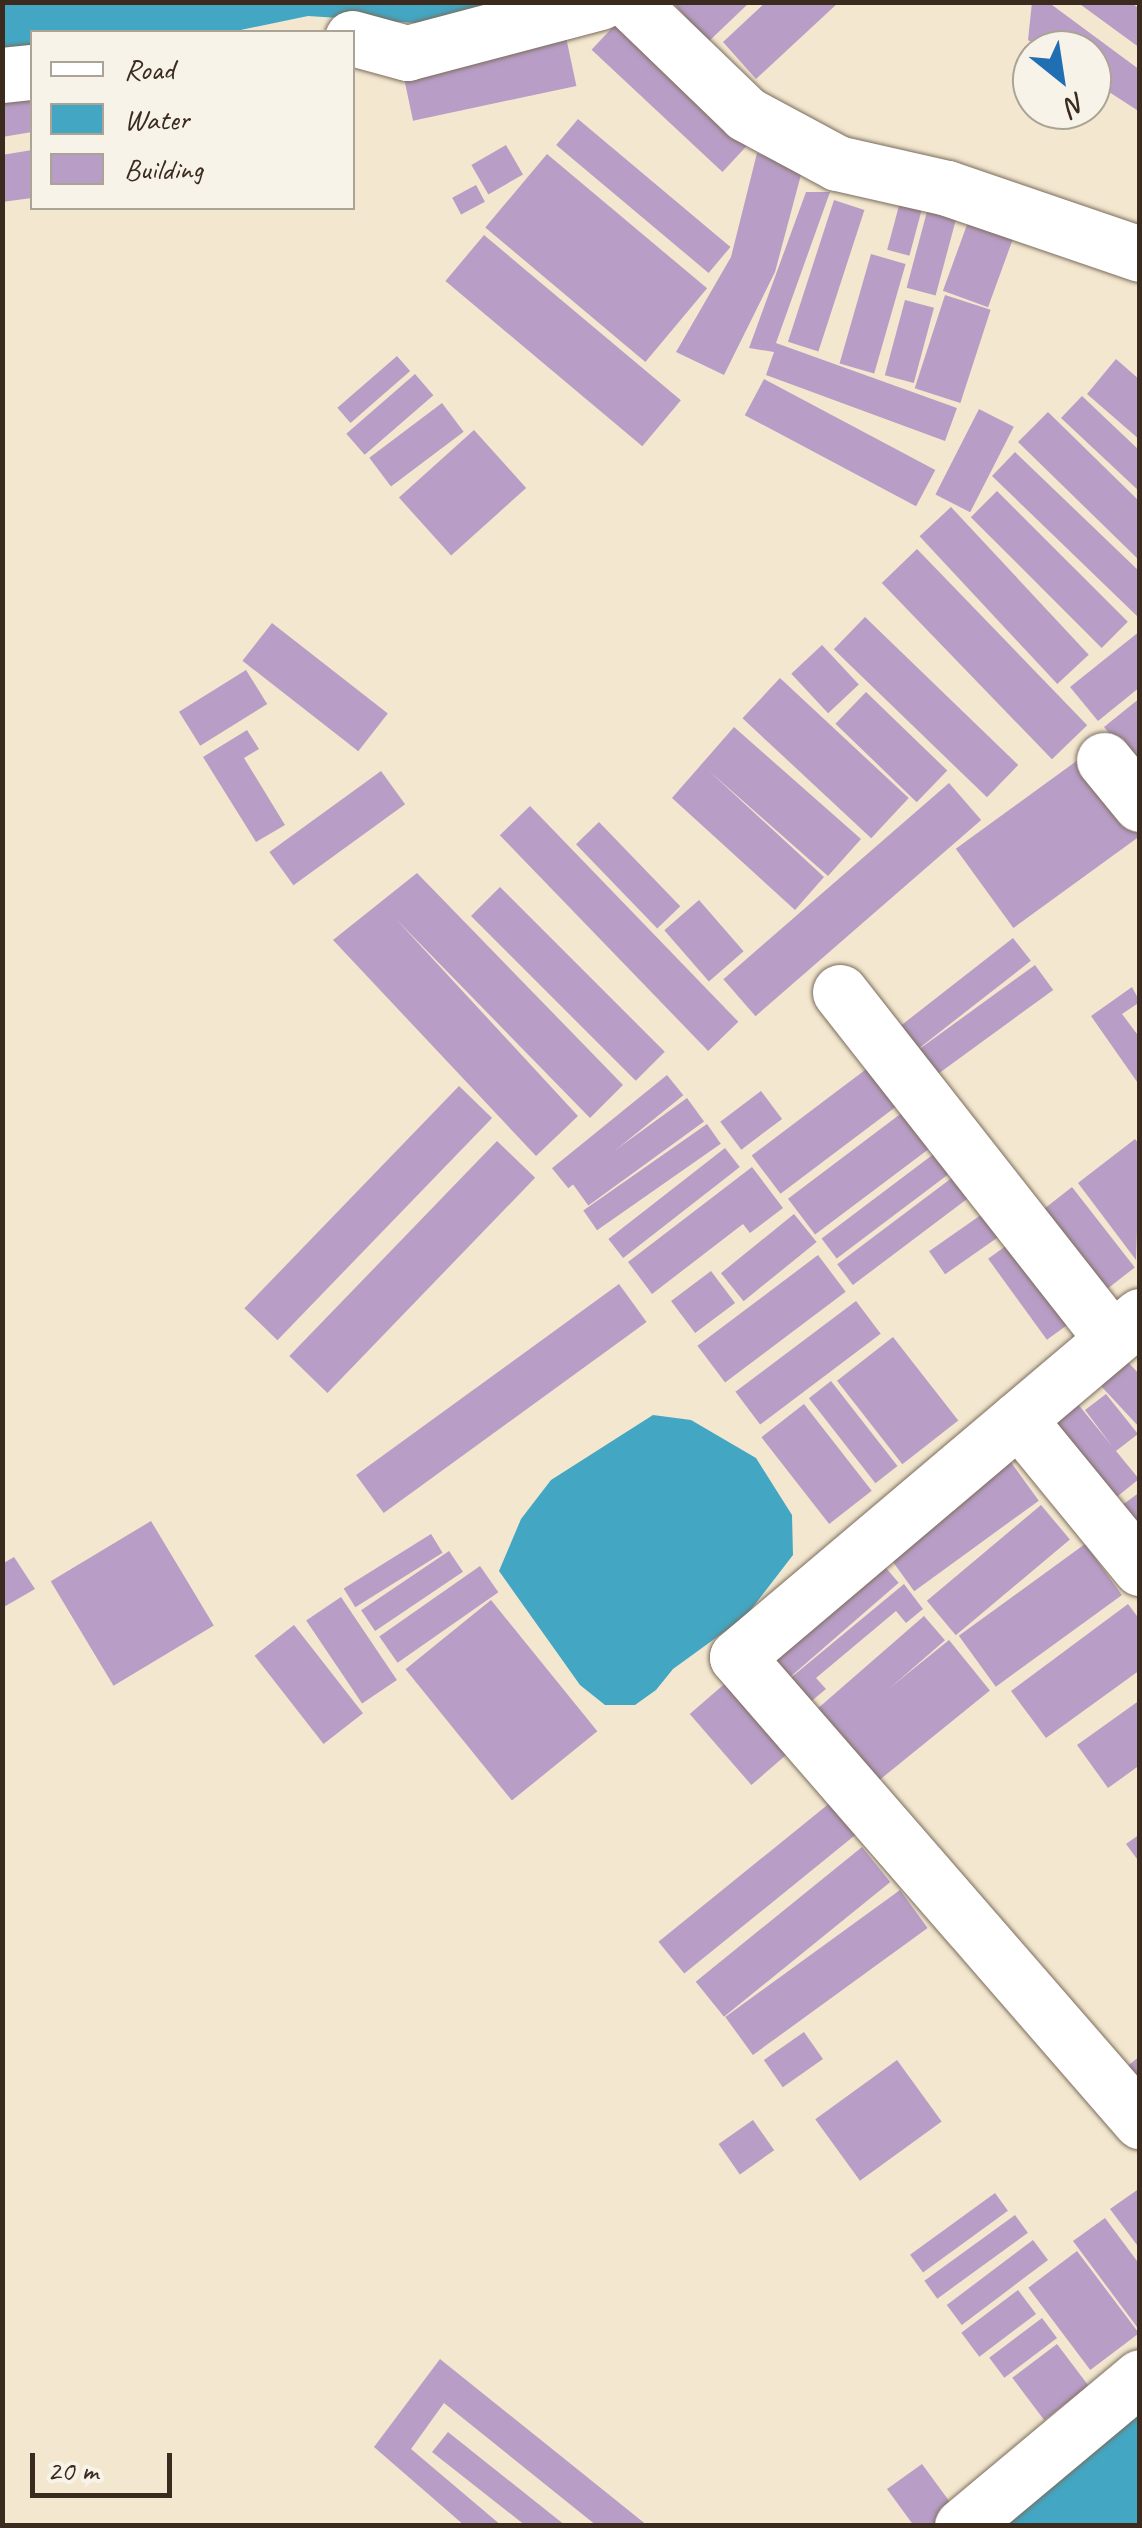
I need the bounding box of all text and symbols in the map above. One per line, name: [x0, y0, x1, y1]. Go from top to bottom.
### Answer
legend: [30, 30, 355, 210]
north arrow: [1012, 30, 1112, 130]
text: Road: [124, 50, 174, 88]
text: N: [1060, 85, 1093, 124]
text: Water: [124, 100, 189, 138]
text: Building: [124, 150, 203, 188]
scale bar: [35, 2433, 178, 2495]
text: 20 m: [47, 2451, 98, 2489]

